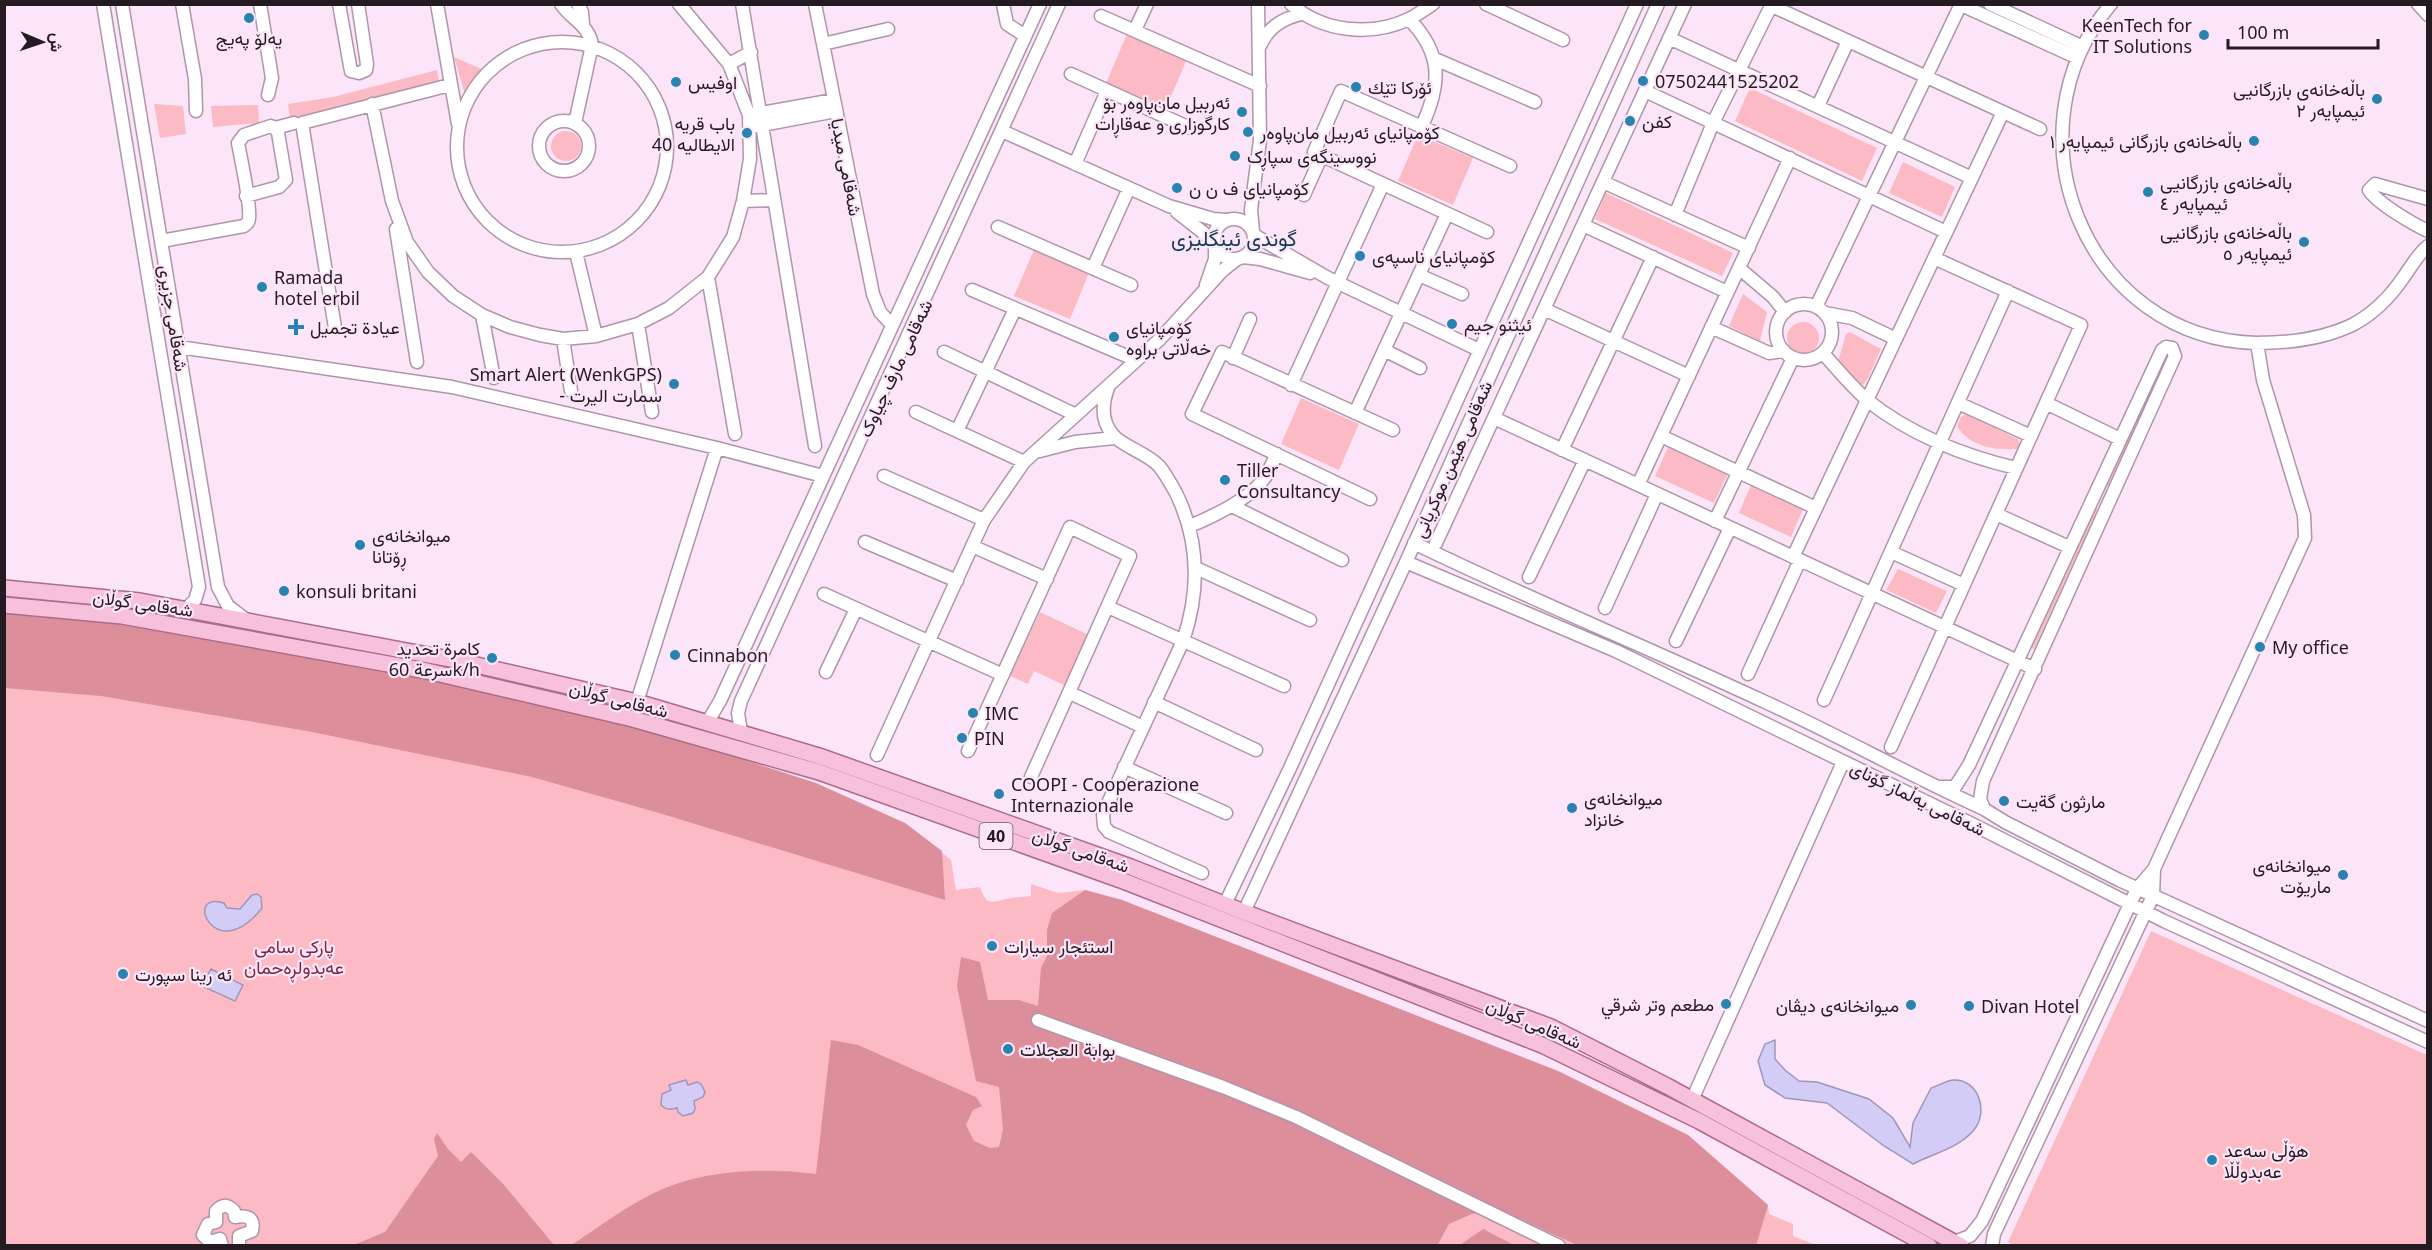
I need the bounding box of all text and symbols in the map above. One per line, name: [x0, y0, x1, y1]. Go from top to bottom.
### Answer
marker: یەلۆ پەیج: [242, 11, 256, 25]
north arrow: [12, 12, 72, 72]
scale bar: [2228, 12, 2378, 50]
place label: KeenTech for IT Solutions: [2082, 13, 2193, 58]
text: 100 m: [2237, 20, 2289, 44]
place label: یەلۆ پەیج: [216, 26, 282, 51]
marker: KeenTech for IT Solutions: [2197, 28, 2211, 42]
text: ش: [46, 33, 68, 53]
place label: 07502441525202: [1655, 69, 1799, 93]
place label: اوفيس: [688, 70, 737, 94]
marker: 07502441525202: [1636, 74, 1650, 88]
marker: اوفيس: [669, 75, 683, 89]
place label: ئۆركا تێك: [1368, 75, 1432, 99]
place label: باڵەخانەی بازرگانیی ئیمپایەر ٢: [2233, 77, 2365, 123]
marker: ئۆركا تێك: [1349, 80, 1363, 94]
place label: ئەربیل مان‌پاوەر بۆ کارگوزاری و عەقاڕات: [1095, 90, 1230, 138]
marker: باڵەخانەی بازرگانیی ئیمپایەر ٢: [2370, 92, 2384, 106]
marker: ئەربیل مان‌پاوەر بۆ کارگوزاری و عەقاڕات: [1235, 105, 1249, 119]
place label: كفن: [1642, 109, 1672, 133]
place label: باب قريه الايطاليه 40: [652, 111, 735, 156]
marker: كفن: [1623, 114, 1637, 128]
street label: شەقامی میدیا: [826, 116, 868, 218]
place label: کۆمپانیای ئەربیل مان‌پاوەر: [1259, 120, 1440, 145]
marker: کۆمپانیای ئەربیل مان‌پاوەر: [1241, 125, 1255, 139]
marker: باب قريه الايطاليه 40: [740, 126, 754, 140]
place label: باڵەخانەی بازرگانی ئیمپایەر ١: [2050, 129, 2242, 154]
marker: باڵەخانەی بازرگانی ئیمپایەر ١: [2247, 134, 2261, 148]
place label: نووسینگەی سپاڕک: [1247, 144, 1377, 171]
marker: نووسینگەی سپاڕک: [1228, 149, 1242, 163]
place label: باڵەخانەی بازرگانیی ئیمپایەر ٤: [2160, 170, 2292, 216]
place label: كۆمپانیای ف ن ن: [1189, 176, 1309, 201]
marker: كۆمپانیای ف ن ن: [1170, 181, 1184, 195]
marker: باڵەخانەی بازرگانیی ئیمپایەر ٤: [2141, 185, 2155, 199]
place label: باڵەخانەی بازرگانیی ئیمپایەر ٥: [2160, 220, 2292, 266]
district label: گوندی ئینگلیزی: [1171, 224, 1297, 252]
marker: باڵەخانەی بازرگانیی ئیمپایەر ٥: [2297, 235, 2311, 249]
place label: کۆمپانیای ناسپەی: [1372, 244, 1495, 269]
marker: کۆمپانیای ناسپەی: [1353, 249, 1367, 263]
street label: شەقامی جزیری: [154, 263, 194, 373]
place label: Ramada hotel erbil: [274, 265, 360, 310]
marker: Ramada hotel erbil: [255, 280, 269, 294]
street label: شەقامی مارف چیاوک: [853, 295, 938, 441]
place label: ئيثنو جيم: [1464, 312, 1532, 337]
place label: عيادة تجميل: [310, 315, 400, 339]
place label: کۆمپانیای خەڵاتی براوە: [1126, 315, 1211, 360]
marker: ئيثنو جيم: [1445, 317, 1459, 331]
marker: عيادة تجميل: [287, 318, 305, 336]
marker: کۆمپانیای خەڵاتی براوە: [1107, 330, 1121, 344]
place label: Smart Alert (WenkGPS) - سمارت اليرت: [470, 362, 662, 407]
marker: Smart Alert (WenkGPS) - سمارت اليرت: [667, 377, 681, 391]
street label: شەقامی هێمن موکریانی: [1407, 377, 1497, 541]
place label: Tiller Consultancy: [1237, 458, 1341, 503]
marker: Tiller Consultancy: [1218, 473, 1232, 487]
place label: میوانخانەی ڕۆتانا: [372, 523, 451, 571]
marker: میوانخانەی ڕۆتانا: [353, 538, 367, 552]
place label: konsuli britani: [296, 579, 417, 603]
street label: شەقامی گوڵان: [91, 584, 195, 622]
marker: konsuli britani: [277, 584, 291, 598]
place label: My office: [2272, 635, 2349, 659]
place label: كامرة تحديد سرعة 60k/h: [389, 636, 480, 681]
marker: My office: [2253, 640, 2267, 654]
place label: Cinnabon: [687, 643, 768, 667]
marker: Cinnabon: [668, 648, 682, 662]
marker: كامرة تحديد سرعة 60k/h: [485, 651, 499, 665]
street label: شەقامی گوڵان: [567, 675, 671, 723]
place label: IMC: [985, 701, 1019, 725]
marker: IMC: [966, 706, 980, 720]
place label: PIN: [974, 726, 1005, 750]
marker: PIN: [955, 731, 969, 745]
street label: شەقامی یەڵماز گۆنای: [1847, 755, 1989, 841]
place label: COOPI - Cooperazione Internazionale: [1011, 772, 1199, 817]
place label: میوانخانەی خانزاد: [1584, 786, 1663, 831]
marker: COOPI - Cooperazione Internazionale: [992, 787, 1006, 801]
place label: مارثون گةيت: [2016, 789, 2105, 813]
marker: مارثون گةيت: [1997, 794, 2011, 808]
marker: میوانخانەی خانزاد: [1565, 801, 1579, 815]
street label: شەقامی گوڵان: [1029, 822, 1133, 878]
road number: 40: [980, 823, 1012, 849]
place label: میوانخانەی ماریۆت: [2252, 853, 2331, 898]
marker: میوانخانەی ماریۆت: [2336, 868, 2350, 882]
park label: پارکی سامی عەبدولڕەحمان: [244, 934, 344, 983]
place label: استئجار سيارات: [1004, 934, 1113, 958]
marker: استئجار سيارات: [985, 939, 999, 953]
place label: ئه رينا سپورت: [135, 962, 232, 987]
marker: ئه رينا سپورت: [116, 967, 130, 981]
street label: شەقامی گوڵان: [1483, 992, 1585, 1054]
place label: مطعم وتر شرقي: [1601, 992, 1714, 1020]
place label: میوانخانەی دیڤان: [1776, 993, 1899, 1017]
place label: Divan Hotel: [1981, 994, 2079, 1018]
marker: مطعم وتر شرقي: [1719, 997, 1733, 1011]
marker: میوانخانەی دیڤان: [1904, 998, 1918, 1012]
marker: Divan Hotel: [1962, 999, 1976, 1013]
place label: بوابة العجلات: [1020, 1037, 1115, 1061]
marker: بوابة العجلات: [1001, 1042, 1015, 1056]
place label: ھۆڵی سەعد عەبدوڵڵا: [2224, 1138, 2309, 1183]
marker: ھۆڵی سەعد عەبدوڵڵا: [2205, 1153, 2219, 1167]

